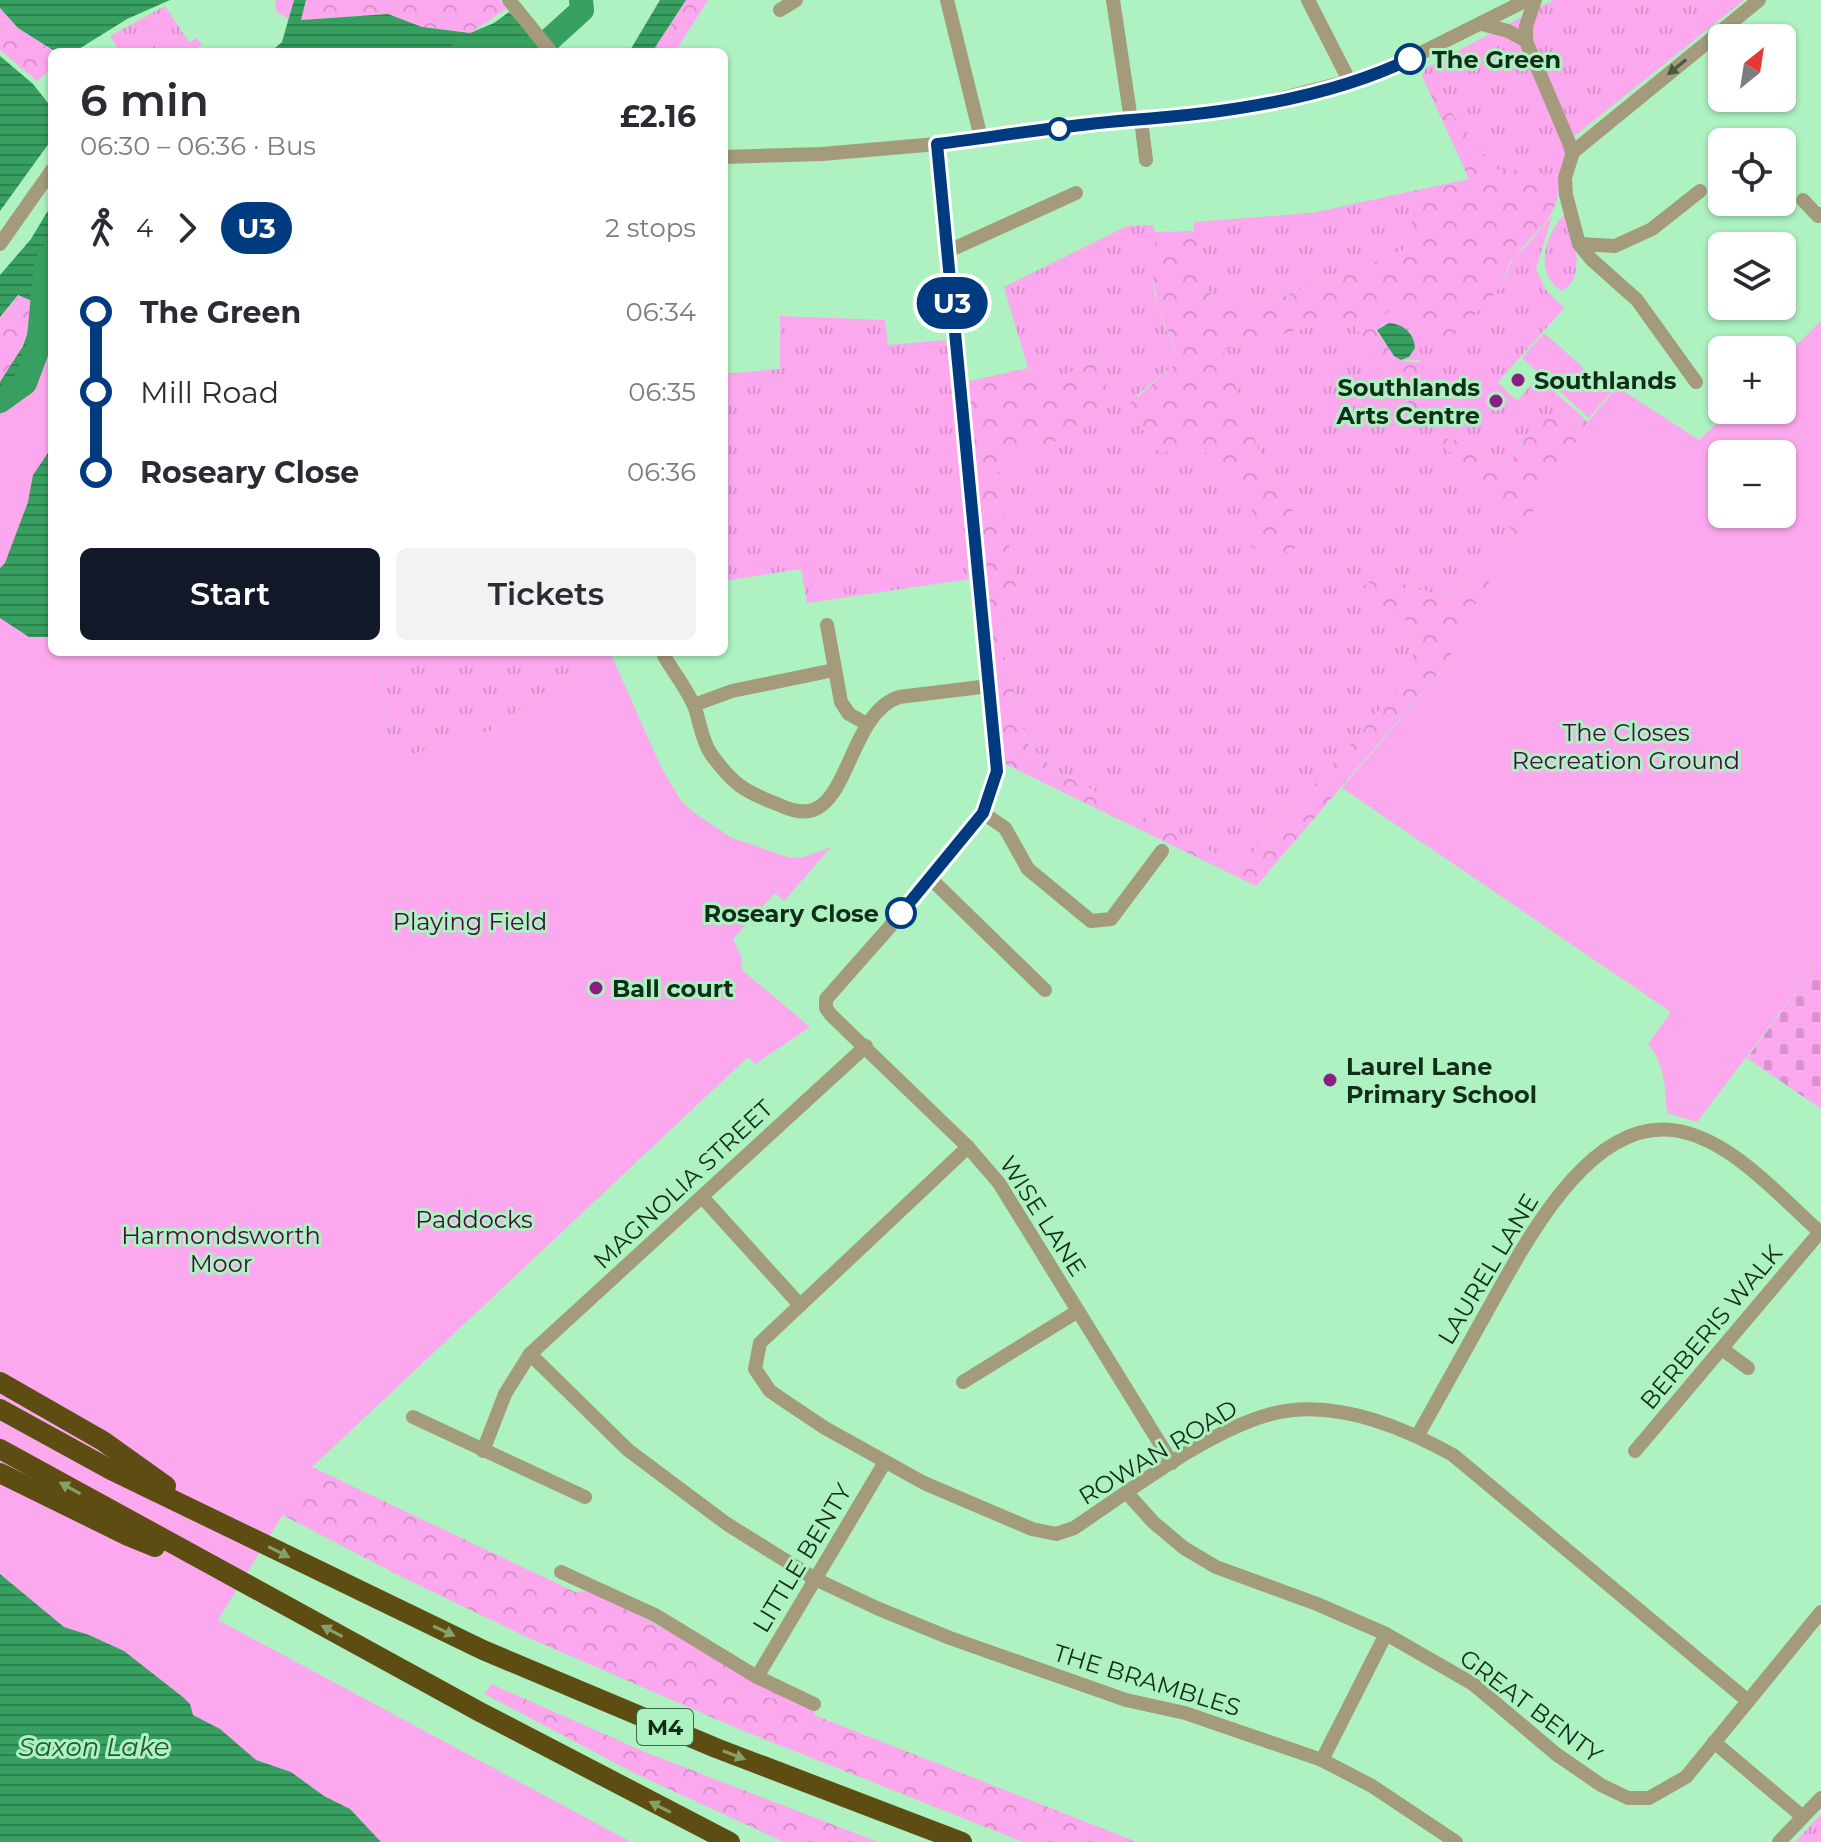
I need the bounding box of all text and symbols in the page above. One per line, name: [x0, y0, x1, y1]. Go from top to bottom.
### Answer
north arrow: [1708, 24, 1796, 112]
map controls: [1708, 24, 1796, 528]
marker: The Green: [1395, 44, 1425, 74]
place label: The Green: [1432, 45, 1561, 74]
one-way arrow: [1667, 58, 1687, 75]
text: 6 min: [80, 73, 209, 127]
text: £2.16: [620, 98, 696, 135]
unlabelled marker: [1048, 118, 1070, 140]
button: locate: [1708, 128, 1796, 216]
text: 06:30 – 06:36 · Bus: [80, 130, 316, 162]
icon: walk: [80, 206, 124, 250]
icon: forward: [165, 206, 209, 250]
text: U3: [237, 211, 276, 245]
text: 4: [136, 212, 153, 244]
text: 2 stops: [605, 212, 696, 244]
button: layers: [1708, 232, 1796, 320]
line badge: U3: [916, 277, 988, 329]
text: U3: [933, 286, 971, 320]
text: The Green: [140, 294, 301, 331]
text: 06:34: [626, 296, 696, 328]
button: +: [1708, 336, 1796, 424]
place label: Southlands: [1534, 366, 1677, 395]
marker: Southlands: [1509, 371, 1527, 389]
place label: Southlands Arts Centre: [1336, 373, 1480, 430]
text: Mill Road: [140, 374, 279, 411]
text: 06:35: [628, 376, 696, 408]
marker: Southlands Arts Centre: [1487, 392, 1505, 410]
button: −: [1708, 440, 1796, 528]
text: Roseary Close: [140, 454, 359, 491]
text: 06:36: [627, 456, 696, 488]
button: Start: [80, 548, 380, 640]
button: Tickets: [396, 548, 696, 640]
park label: The Closes Recreation Ground: [1512, 718, 1740, 775]
marker: Roseary Close: [886, 898, 916, 928]
place label: Roseary Close: [704, 899, 879, 928]
park label: Playing Field: [393, 907, 547, 936]
place label: Ball court: [612, 974, 734, 1003]
marker: Ball court: [587, 979, 605, 997]
place label: Laurel Lane Primary School: [1346, 1052, 1537, 1109]
marker: Laurel Lane Primary School: [1321, 1071, 1339, 1089]
street label: MAGNOLIA STREET: [587, 1093, 779, 1275]
street label: WISE LANE: [993, 1150, 1093, 1282]
street label: LAUREL LANE: [1432, 1188, 1544, 1350]
park label: Paddocks: [415, 1205, 533, 1234]
park label: Harmondsworth Moor: [121, 1221, 321, 1278]
street label: BERBERIS WALK: [1634, 1239, 1788, 1415]
street label: ROWAN ROAD: [1073, 1393, 1243, 1511]
street label: LITTLE BENTY: [746, 1478, 858, 1638]
one-way arrow: [59, 1481, 81, 1495]
one-way arrow: [267, 1545, 290, 1559]
one-way arrow: [432, 1624, 455, 1638]
one-way arrow: [321, 1625, 344, 1638]
street label: THE BRAMBLES: [1050, 1638, 1244, 1722]
street label: GREAT BENTY: [1454, 1643, 1609, 1769]
road number: M4: [637, 1709, 693, 1745]
water label: Saxon Lake: [18, 1731, 170, 1763]
one-way arrow: [722, 1749, 746, 1762]
one-way arrow: [649, 1800, 672, 1813]

